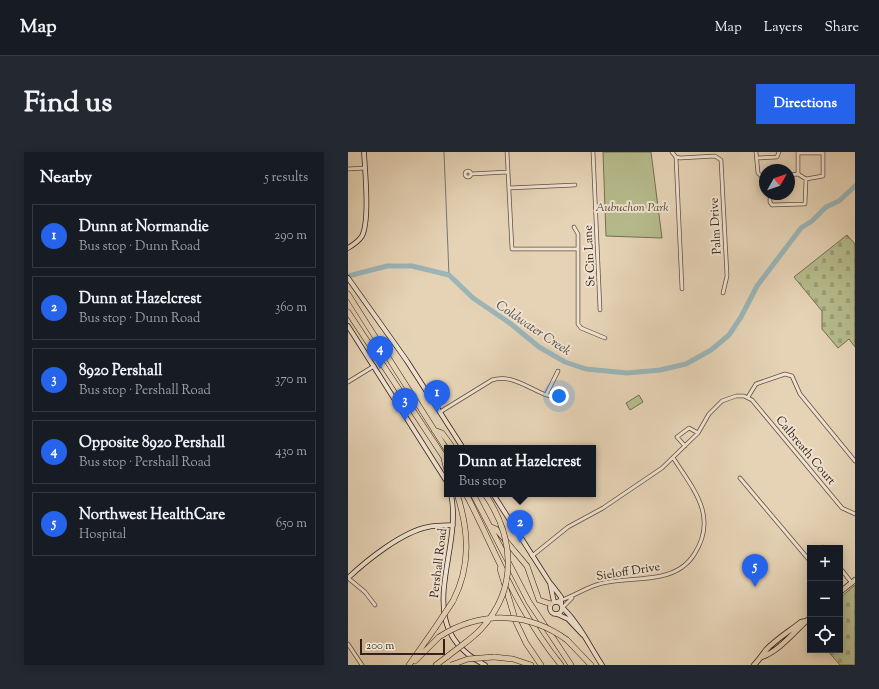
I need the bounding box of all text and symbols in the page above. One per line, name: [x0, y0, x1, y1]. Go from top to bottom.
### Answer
text: Map: [20, 14, 57, 41]
text: Map: [715, 18, 742, 38]
text: Layers: [764, 18, 802, 38]
text: Share: [824, 18, 859, 38]
text: Find us: [24, 84, 112, 124]
button: Directions: [756, 84, 855, 124]
north arrow: [759, 164, 795, 200]
text: Nearby: [40, 166, 92, 190]
text: 5 results: [264, 169, 308, 187]
street label: Palm Drive: [706, 197, 726, 255]
park label: Aubuchon Park: [595, 199, 669, 217]
text: Dunn at Normandie: [79, 217, 209, 238]
street label: St Cin Lane: [579, 224, 601, 287]
text: 1: [52, 227, 56, 245]
text: 290 m: [274, 227, 307, 245]
text: Bus stop · Dunn Road: [79, 238, 200, 256]
text: Dunn at Hazelcrest: [79, 289, 201, 310]
water label: Coldwater Creek: [492, 297, 574, 360]
text: 2: [51, 299, 57, 317]
text: 360 m: [275, 299, 307, 317]
text: Bus stop · Dunn Road: [79, 310, 200, 328]
pin: 4: [367, 336, 393, 369]
text: 8920 Pershall: [79, 361, 162, 382]
text: 3: [51, 371, 57, 389]
text: 370 m: [275, 371, 307, 389]
pin: 1: [424, 380, 450, 413]
text: Bus stop · Pershall Road: [79, 382, 211, 400]
your location: [549, 386, 569, 406]
pin: 3: [392, 388, 418, 421]
street label: Calbreath Court: [771, 412, 840, 489]
text: Opposite 8920 Pershall: [79, 433, 225, 454]
text: 4: [51, 443, 57, 461]
text: 430 m: [275, 443, 307, 461]
popup: [444, 445, 596, 497]
text: Dunn at Hazelcrest: [459, 452, 581, 473]
text: Bus stop · Pershall Road: [79, 454, 211, 472]
text: Bus stop: [459, 473, 506, 491]
text: Northwest HealthCare: [79, 505, 225, 526]
pin: 2: [507, 510, 533, 543]
text: 5: [52, 515, 56, 533]
text: 650 m: [276, 515, 307, 533]
text: Hospital: [79, 526, 126, 544]
street label: Pershall Road: [426, 527, 452, 599]
map controls: [807, 545, 843, 653]
button: +: [807, 545, 843, 581]
pin: 5: [742, 554, 768, 587]
street label: Sieloff Drive: [595, 558, 662, 586]
button: −: [807, 581, 843, 617]
button: locate: [807, 617, 843, 653]
scale bar: [360, 637, 445, 656]
text: 200 m: [366, 638, 394, 654]

